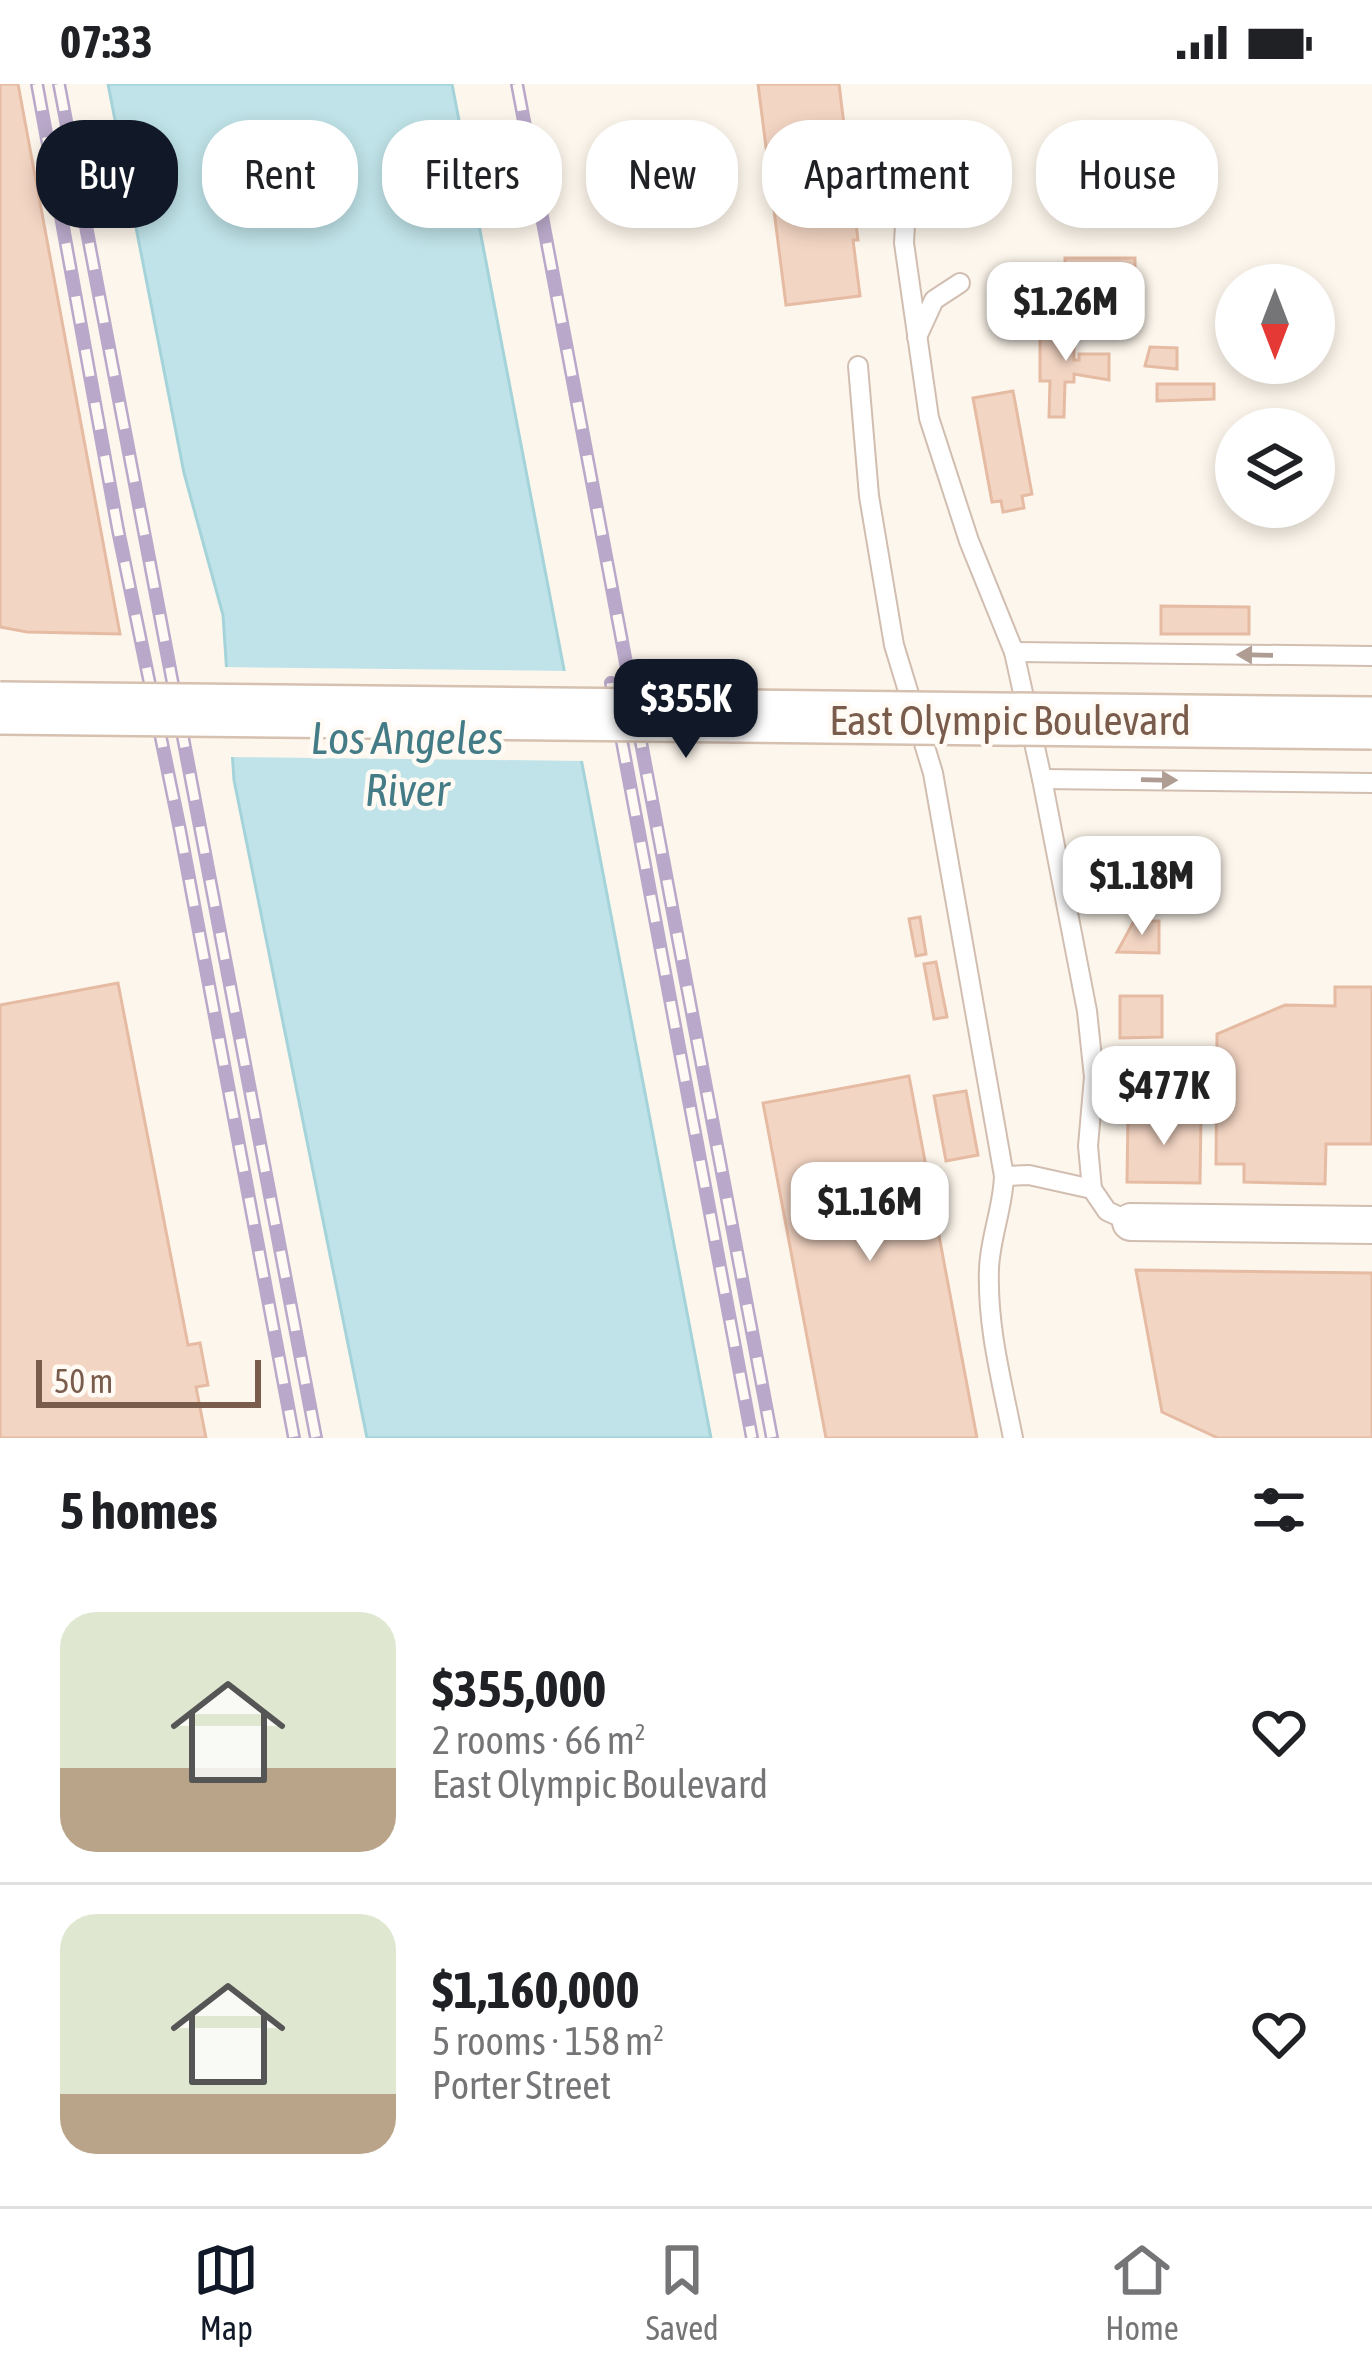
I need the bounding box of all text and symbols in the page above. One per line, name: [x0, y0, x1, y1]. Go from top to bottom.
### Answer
text: 07:33: [60, 16, 153, 68]
chip: Buy: [36, 120, 178, 228]
chip: Rent: [202, 120, 358, 228]
chip: Filters: [382, 120, 562, 228]
chip: New: [586, 120, 738, 228]
chip: Apartment: [762, 120, 1012, 228]
chip: House: [1036, 120, 1218, 228]
pin: $1.26M: [968, 262, 1164, 364]
north arrow: [1215, 264, 1335, 384]
map controls: [1215, 264, 1335, 528]
text: $1.26M: [1014, 279, 1118, 323]
button: layers: [1215, 408, 1335, 528]
one-way arrow: [1235, 645, 1273, 665]
pin: $355K: [602, 659, 770, 761]
text: $355K: [641, 676, 731, 720]
street label: East Olympic Boulevard: [829, 696, 1191, 744]
water label: Los Angeles River: [311, 712, 503, 816]
one-way arrow: [1141, 771, 1179, 790]
pin: $1.18M: [1044, 836, 1240, 938]
text: $1.18M: [1090, 853, 1194, 897]
pin: $477K: [1080, 1046, 1248, 1148]
text: $477K: [1119, 1063, 1209, 1107]
pin: $1.16M: [772, 1162, 968, 1264]
text: $1.16M: [818, 1179, 922, 1223]
scale bar: [36, 1354, 261, 1407]
text: 50 m: [54, 1362, 113, 1400]
icon: filters: [1246, 1477, 1312, 1543]
text: 5 homes: [60, 1481, 218, 1540]
text: $355,000: [432, 1659, 606, 1718]
icon: home: [156, 1660, 300, 1804]
icon: heart: [1246, 1699, 1312, 1765]
text: 2 rooms · 66 m²: [432, 1718, 646, 1762]
text: East Olympic Boulevard: [432, 1762, 768, 1806]
text: $1,160,000: [432, 1960, 639, 2019]
icon: home: [156, 1962, 300, 2106]
icon: heart: [1246, 2001, 1312, 2067]
text: 5 rooms · 158 m²: [432, 2019, 664, 2063]
text: Porter Street: [432, 2063, 611, 2107]
tab: Map: [193, 2237, 259, 2347]
tab: Saved: [646, 2237, 719, 2347]
tab: Home: [1105, 2237, 1179, 2347]

